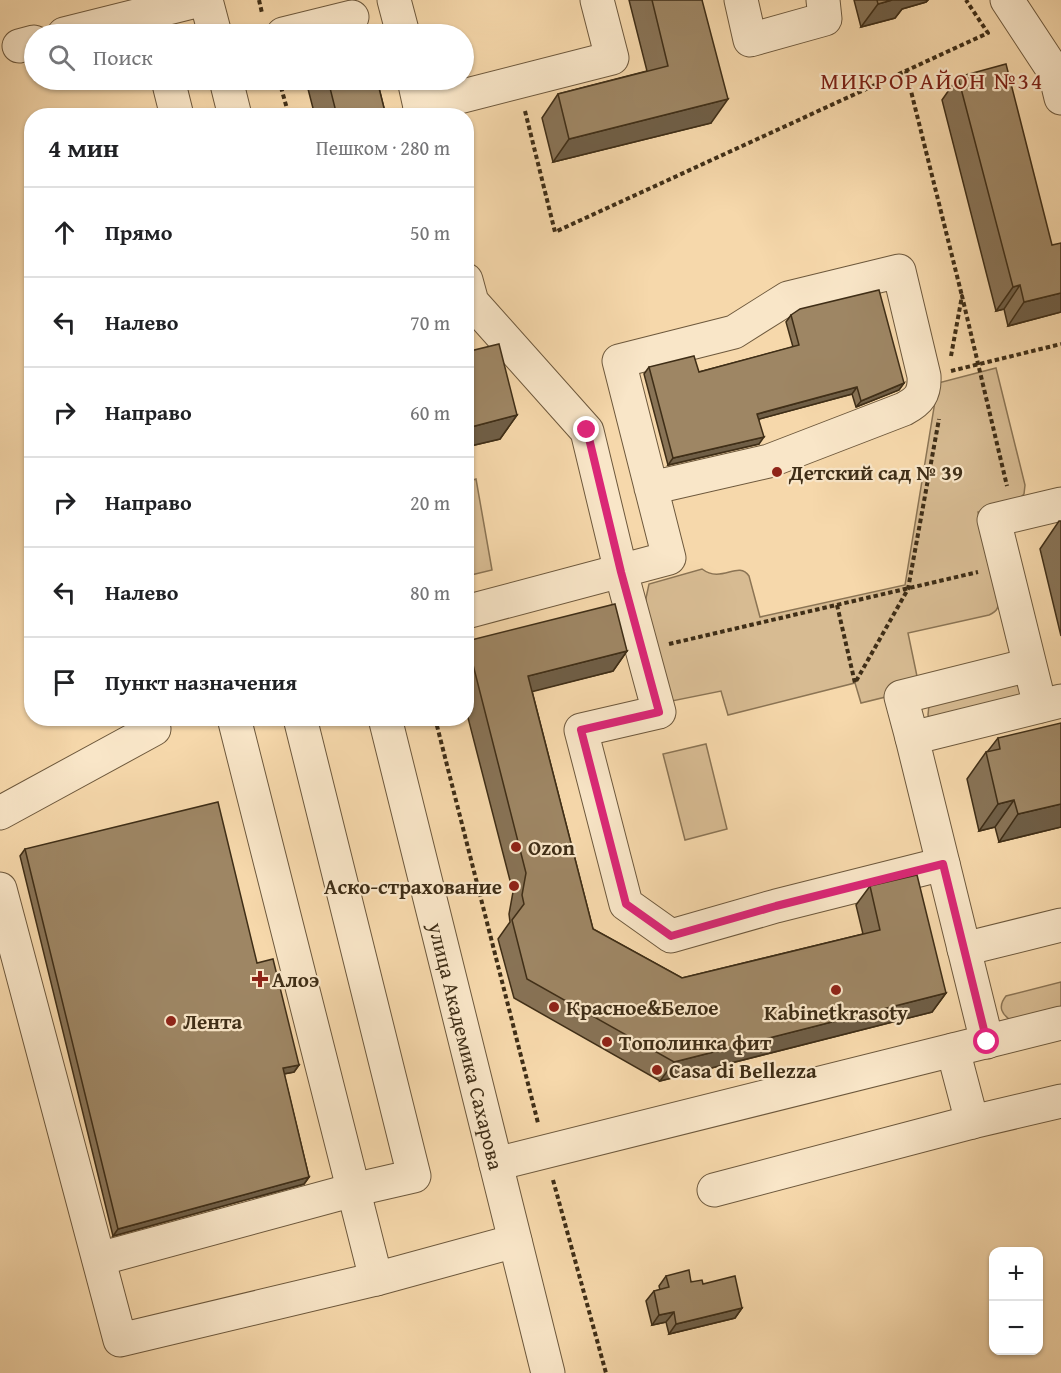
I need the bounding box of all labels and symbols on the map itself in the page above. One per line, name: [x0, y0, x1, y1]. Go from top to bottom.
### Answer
district label: МИКРОРАЙОН №34: [820, 63, 1044, 98]
route end: [573, 416, 599, 442]
place label: Детский сад № 39: [788, 457, 963, 488]
marker: Детский сад № 39: [770, 465, 784, 479]
place label: Ozon: [528, 832, 575, 863]
marker: Ozon: [509, 840, 523, 854]
place label: Аско-страхование: [324, 871, 502, 902]
marker: Аско-страхование: [507, 879, 521, 893]
street label: улица Академика Сахарова: [421, 918, 512, 1173]
place label: Алоэ: [272, 964, 319, 995]
marker: Алоэ: [253, 972, 267, 986]
marker: Kabinetkrasoty: [829, 983, 843, 997]
place label: Красное&Белое: [566, 992, 719, 1023]
place label: Kabinetkrasoty: [764, 997, 908, 1028]
marker: Красное&Белое: [547, 1000, 561, 1014]
place label: Лента: [183, 1006, 242, 1037]
marker: Лента: [164, 1014, 178, 1028]
place label: Тополинка фит: [619, 1027, 772, 1058]
route start: [973, 1028, 999, 1054]
marker: Тополинка фит: [600, 1035, 614, 1049]
place label: Casa di Bellezza: [669, 1055, 817, 1086]
marker: Casa di Bellezza: [650, 1063, 664, 1077]

